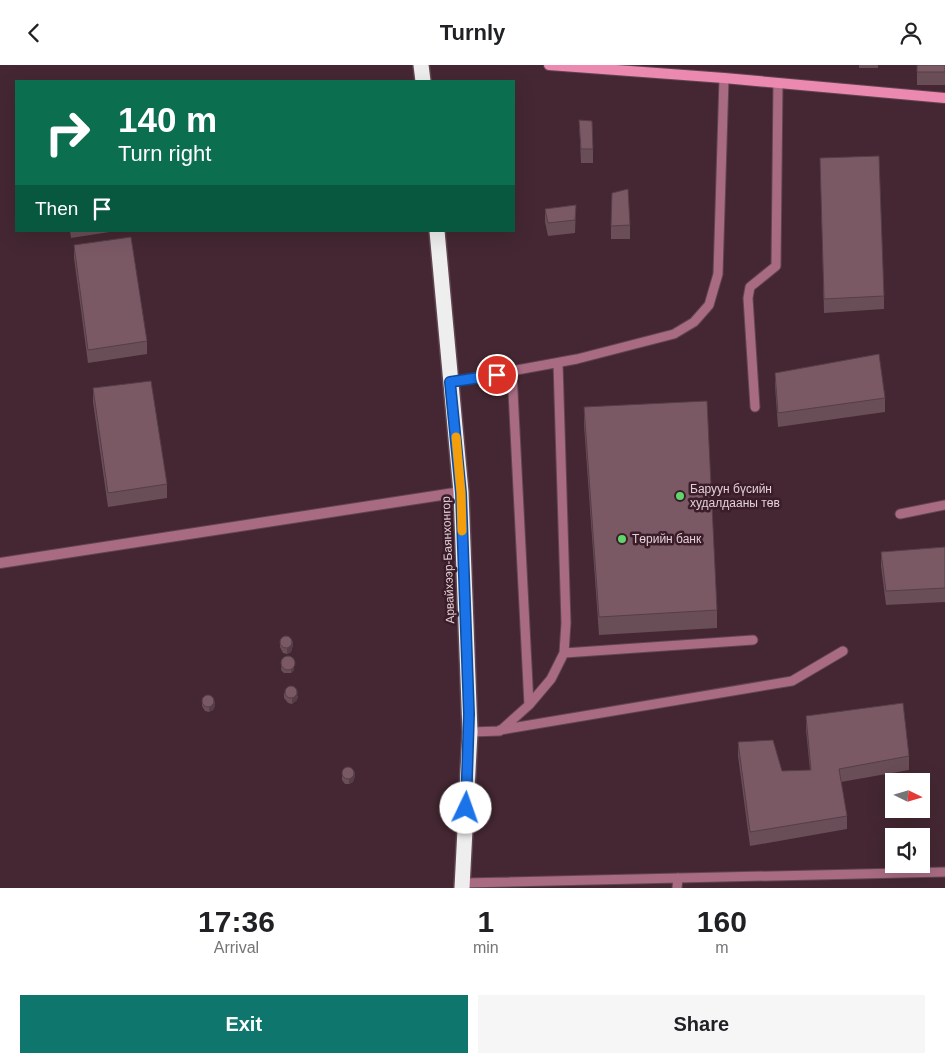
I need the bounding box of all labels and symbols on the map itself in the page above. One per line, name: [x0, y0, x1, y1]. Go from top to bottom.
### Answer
pin: [476, 354, 518, 396]
place label: Баруун бүсийн худалдааны төв: [690, 482, 780, 510]
marker: Баруун бүсийн худалдааны төв: [674, 490, 686, 502]
street label: Арвайхээр-Баянхонгор: [439, 496, 457, 624]
place label: Төрийн банк: [632, 532, 702, 546]
marker: Төрийн банк: [616, 533, 628, 545]
north arrow: [885, 773, 930, 817]
position arrow: [439, 781, 491, 833]

